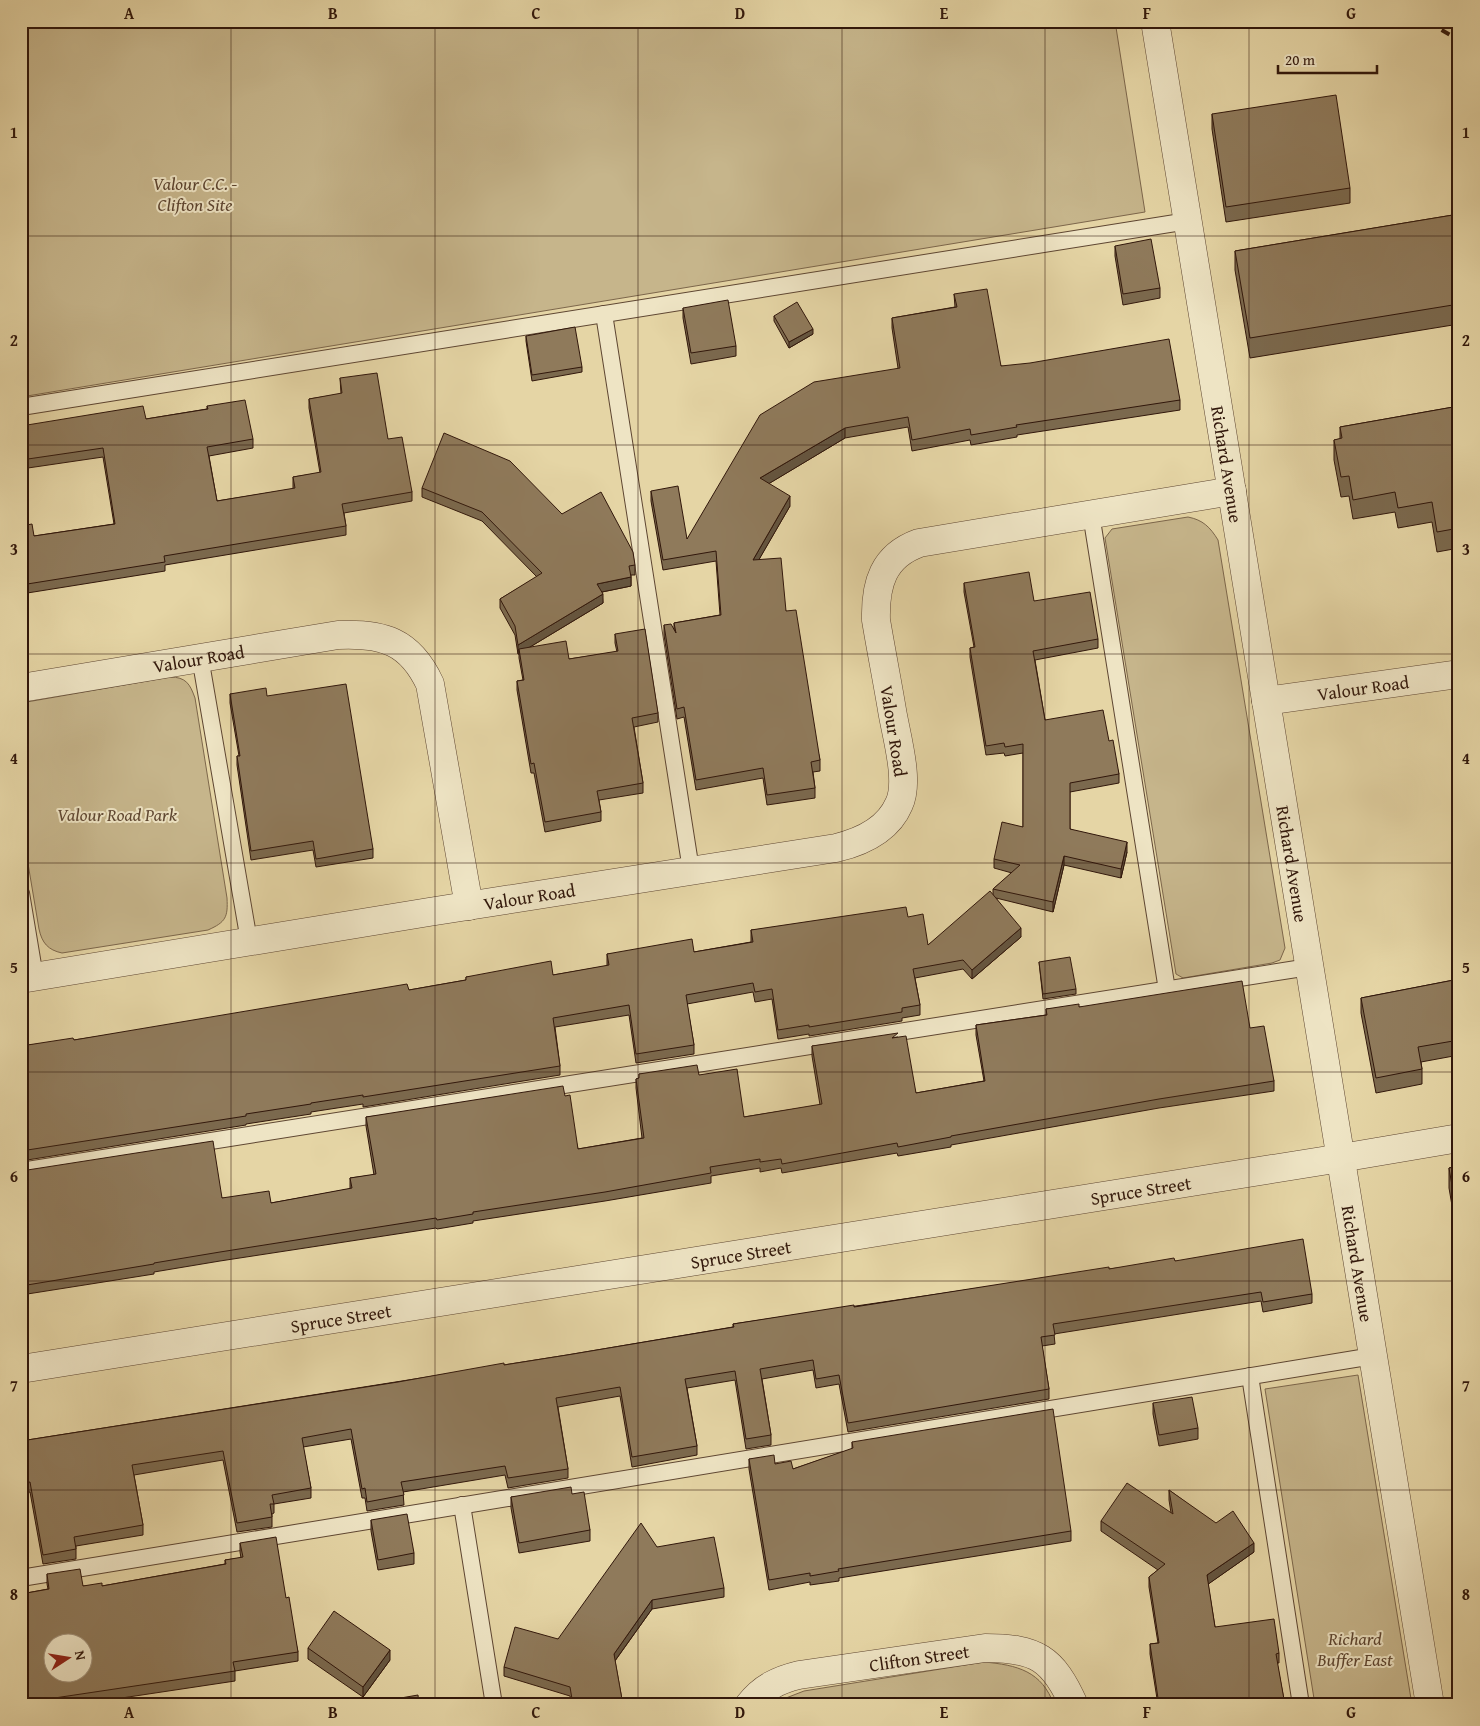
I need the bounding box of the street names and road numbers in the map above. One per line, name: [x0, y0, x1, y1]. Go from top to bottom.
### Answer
street label: Richard Avenue: [1205, 404, 1250, 525]
street label: Valour Road: [151, 637, 247, 679]
street label: Valour Road: [1315, 668, 1411, 707]
street label: Valour Road: [873, 683, 915, 779]
street label: Richard Avenue: [1270, 803, 1315, 924]
street label: Valour Road: [482, 876, 577, 917]
street label: Spruce Street: [1088, 1169, 1194, 1211]
street label: Richard Avenue: [1335, 1203, 1381, 1324]
street label: Spruce Street: [689, 1232, 794, 1275]
street label: Spruce Street: [289, 1296, 394, 1339]
street label: Clifton Street: [867, 1637, 972, 1678]

